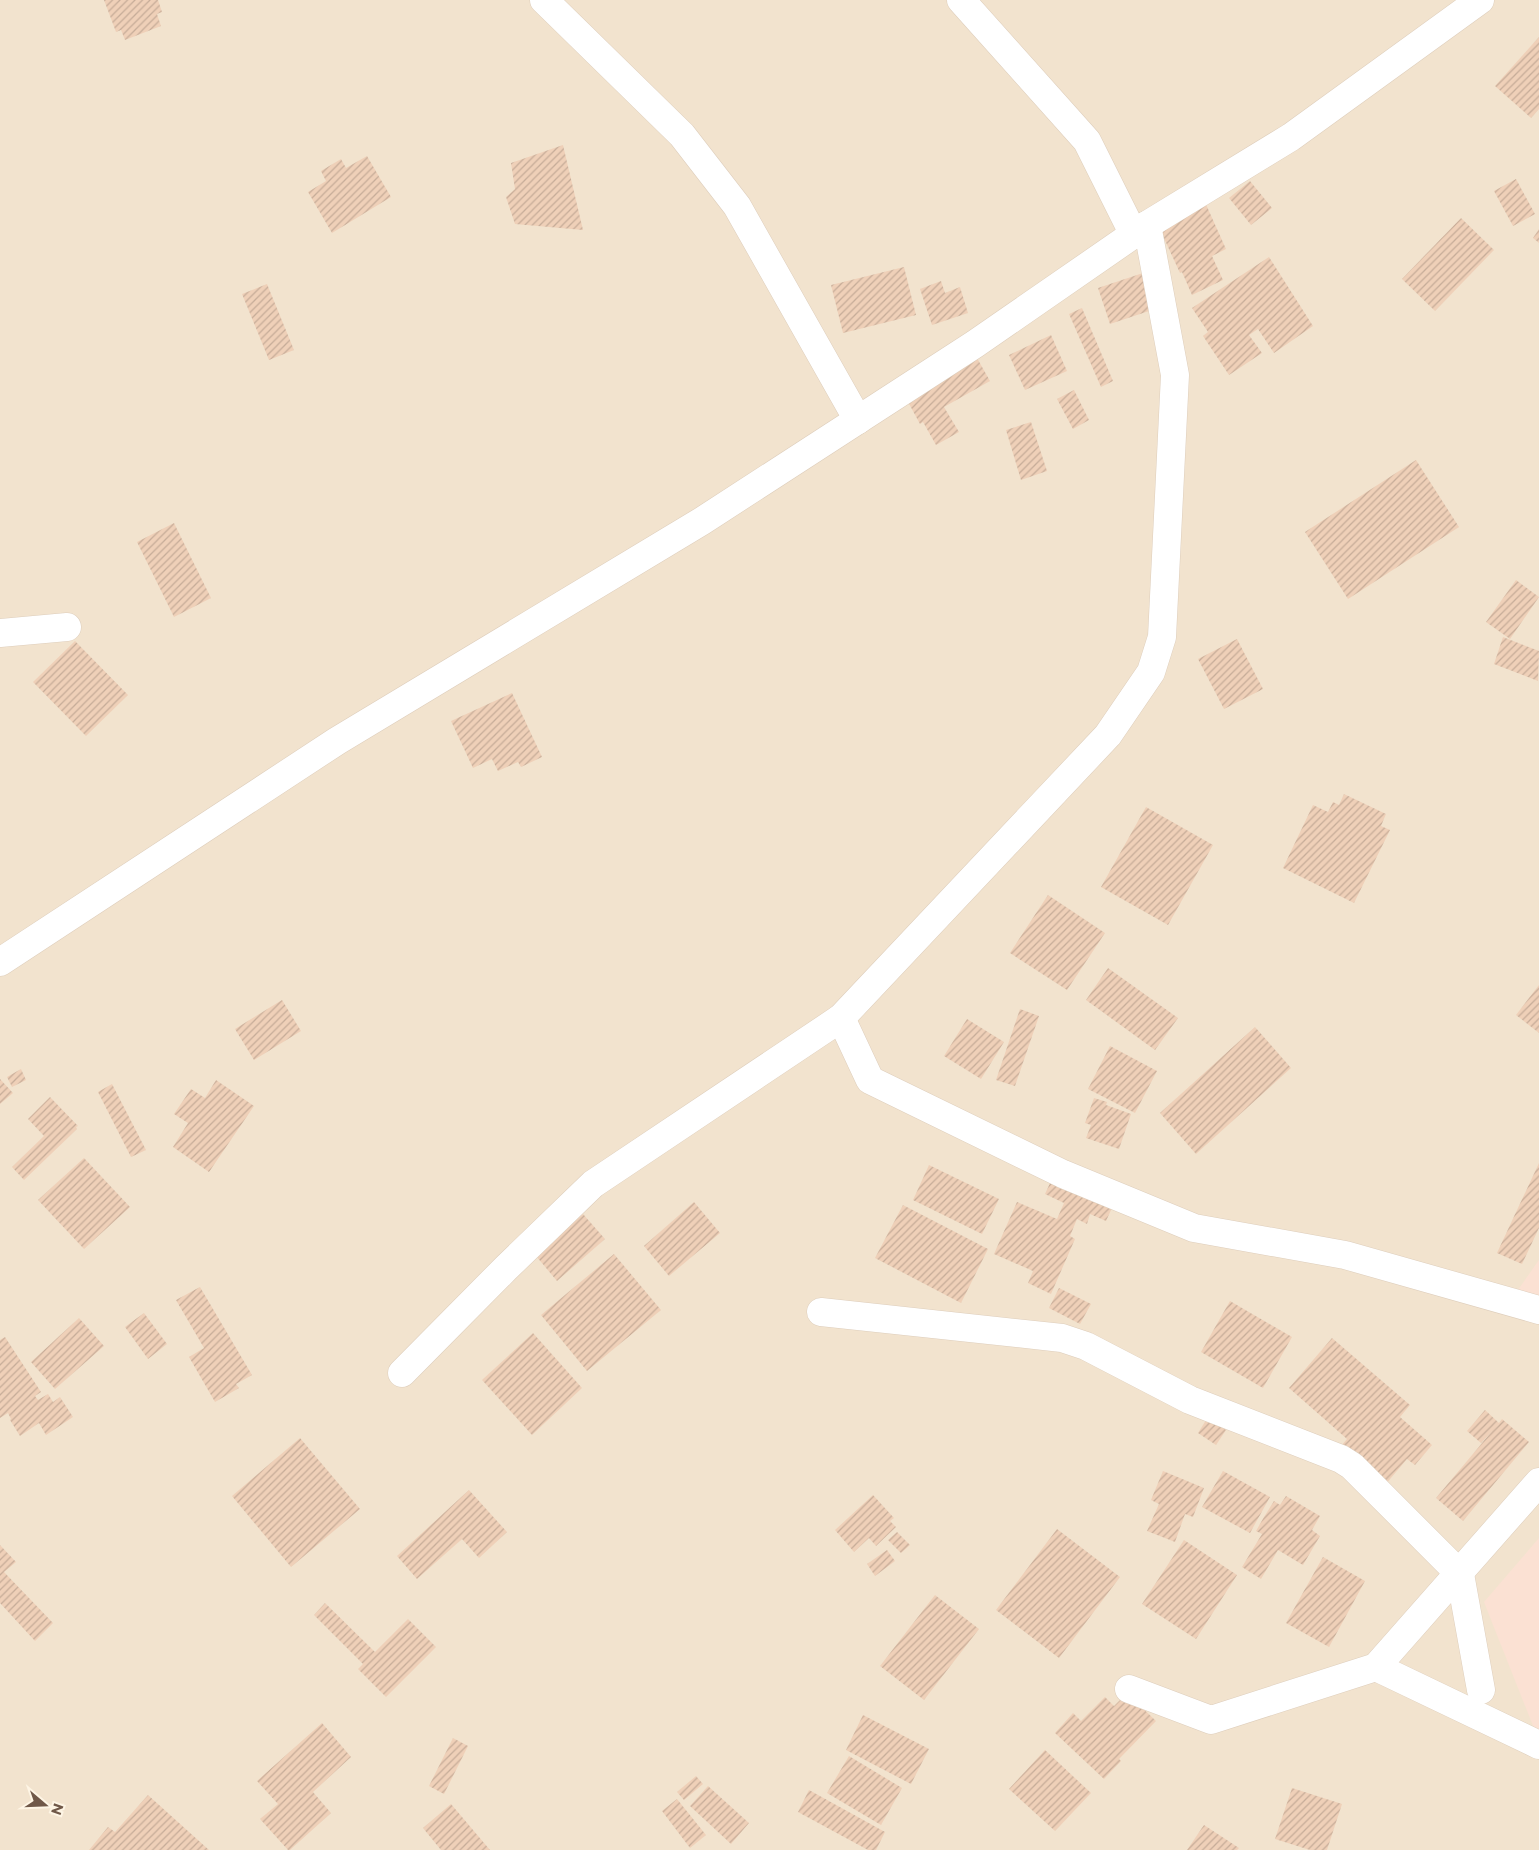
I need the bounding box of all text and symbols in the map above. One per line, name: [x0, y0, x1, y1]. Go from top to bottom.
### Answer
north arrow: [20, 1780, 70, 1830]
text: N: [47, 1801, 68, 1818]

